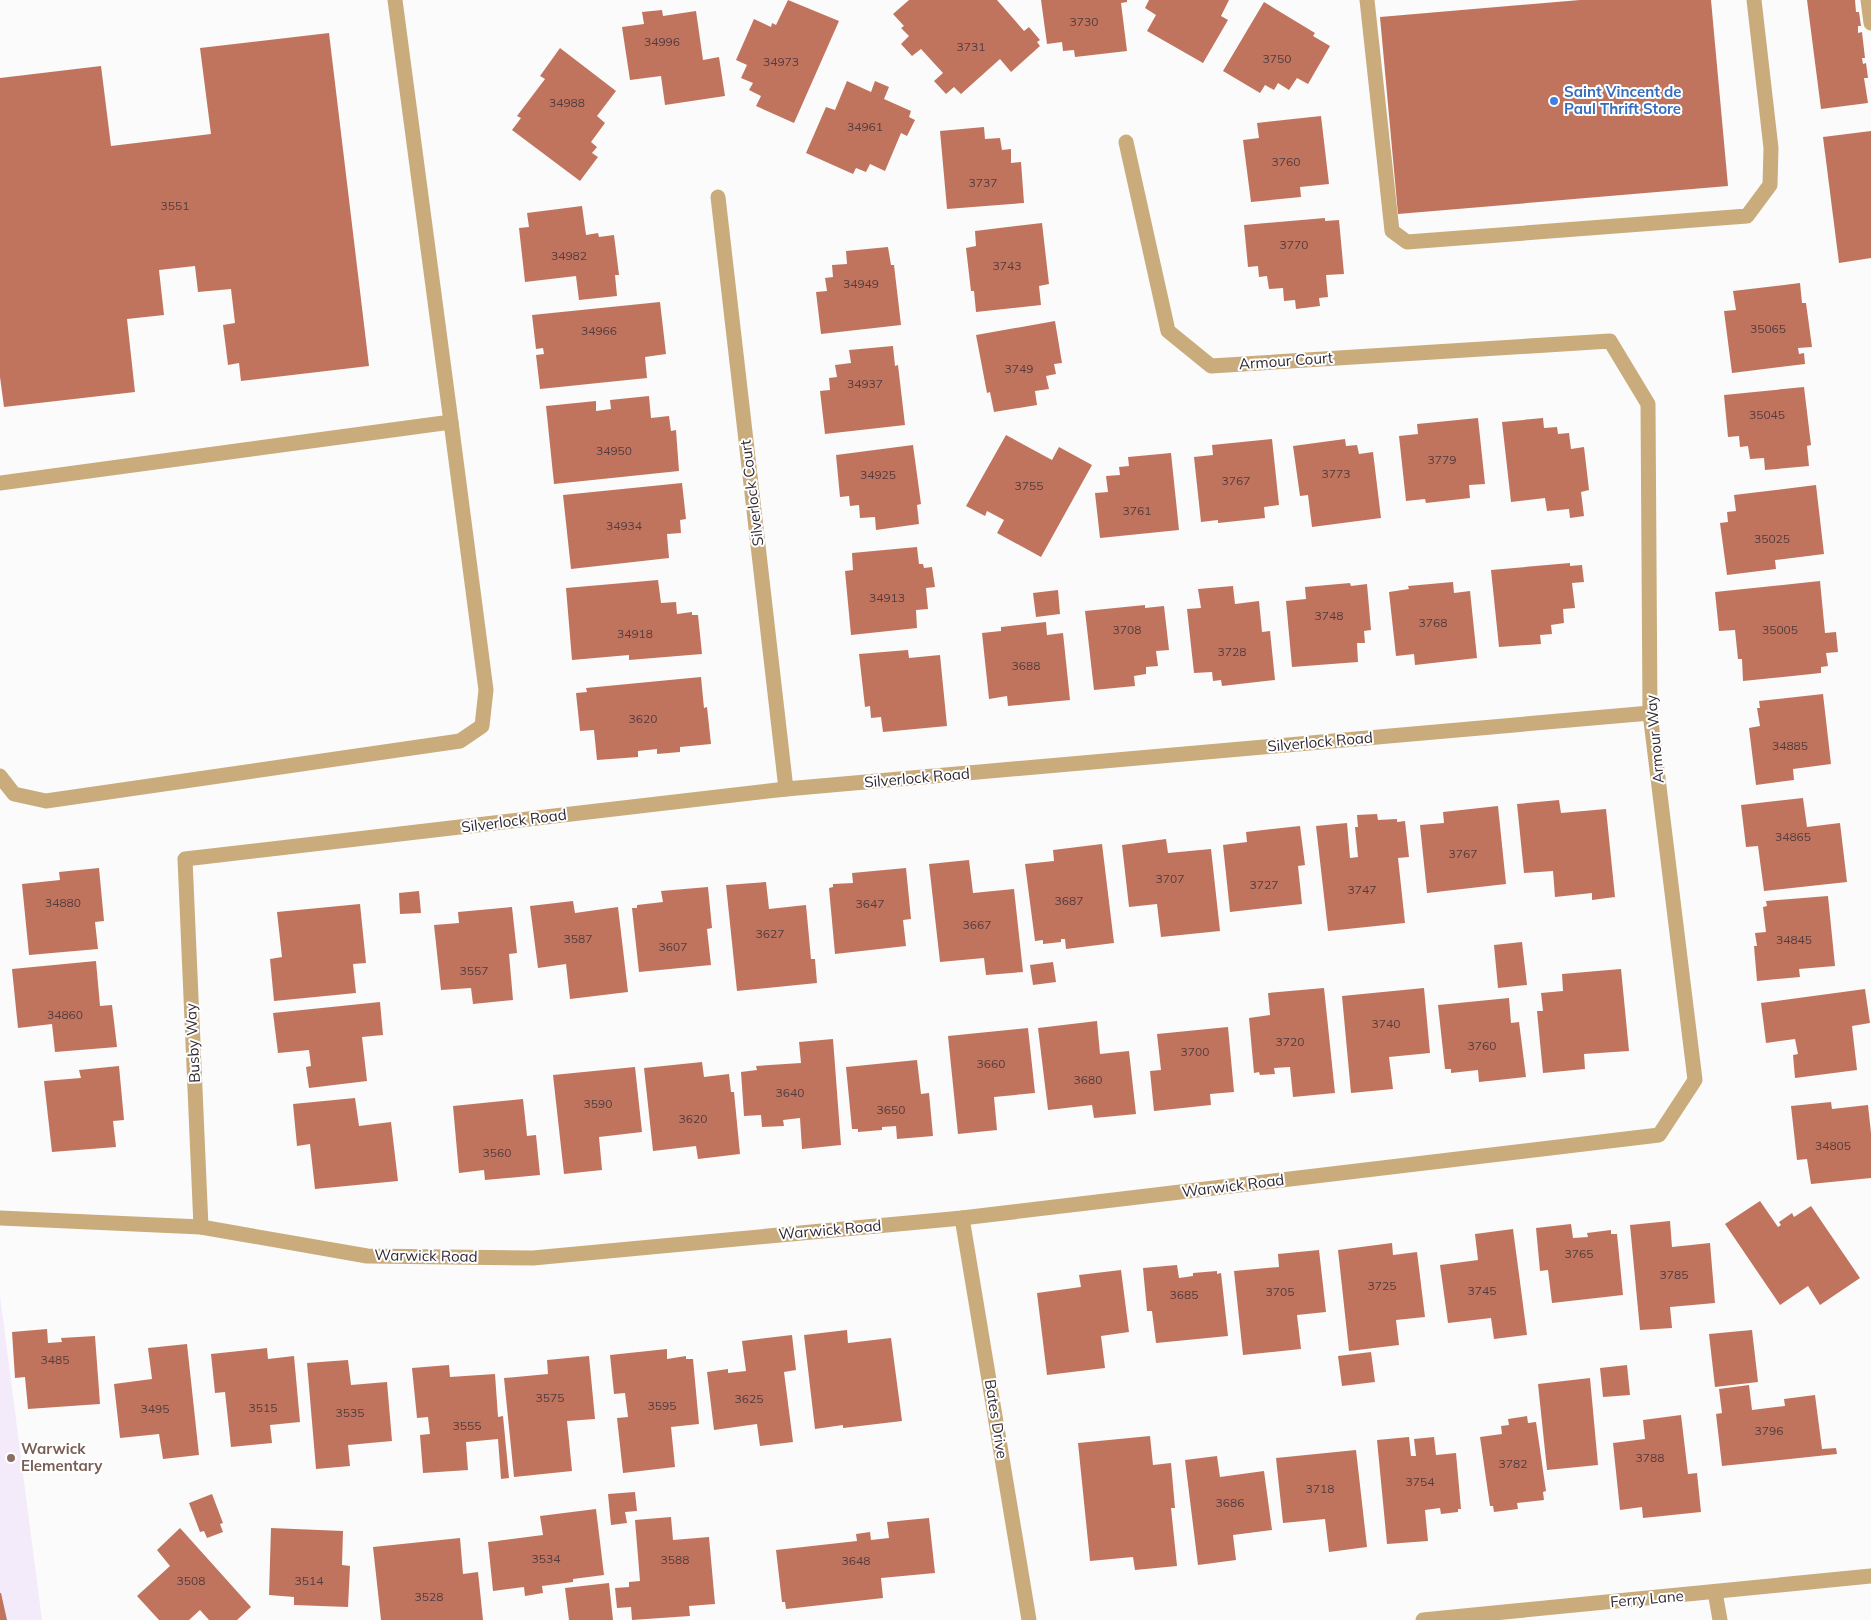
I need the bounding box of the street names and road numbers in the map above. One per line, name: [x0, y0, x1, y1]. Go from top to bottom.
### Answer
street label: Armour Court: [1238, 348, 1334, 373]
street label: Silverlock Court: [736, 439, 767, 547]
street label: Armour Way: [1641, 694, 1668, 784]
street label: Silverlock Road: [1266, 727, 1374, 756]
street label: Silverlock Road: [863, 763, 971, 792]
street label: Silverlock Road: [460, 805, 568, 836]
street label: Busby Way: [181, 1003, 204, 1083]
street label: Warwick Road: [1181, 1170, 1285, 1201]
street label: Warwick Road: [778, 1216, 882, 1243]
street label: Warwick Road: [374, 1245, 478, 1266]
street label: Bates Drive: [981, 1378, 1012, 1460]
street label: Ferry Lane: [1609, 1586, 1684, 1611]

